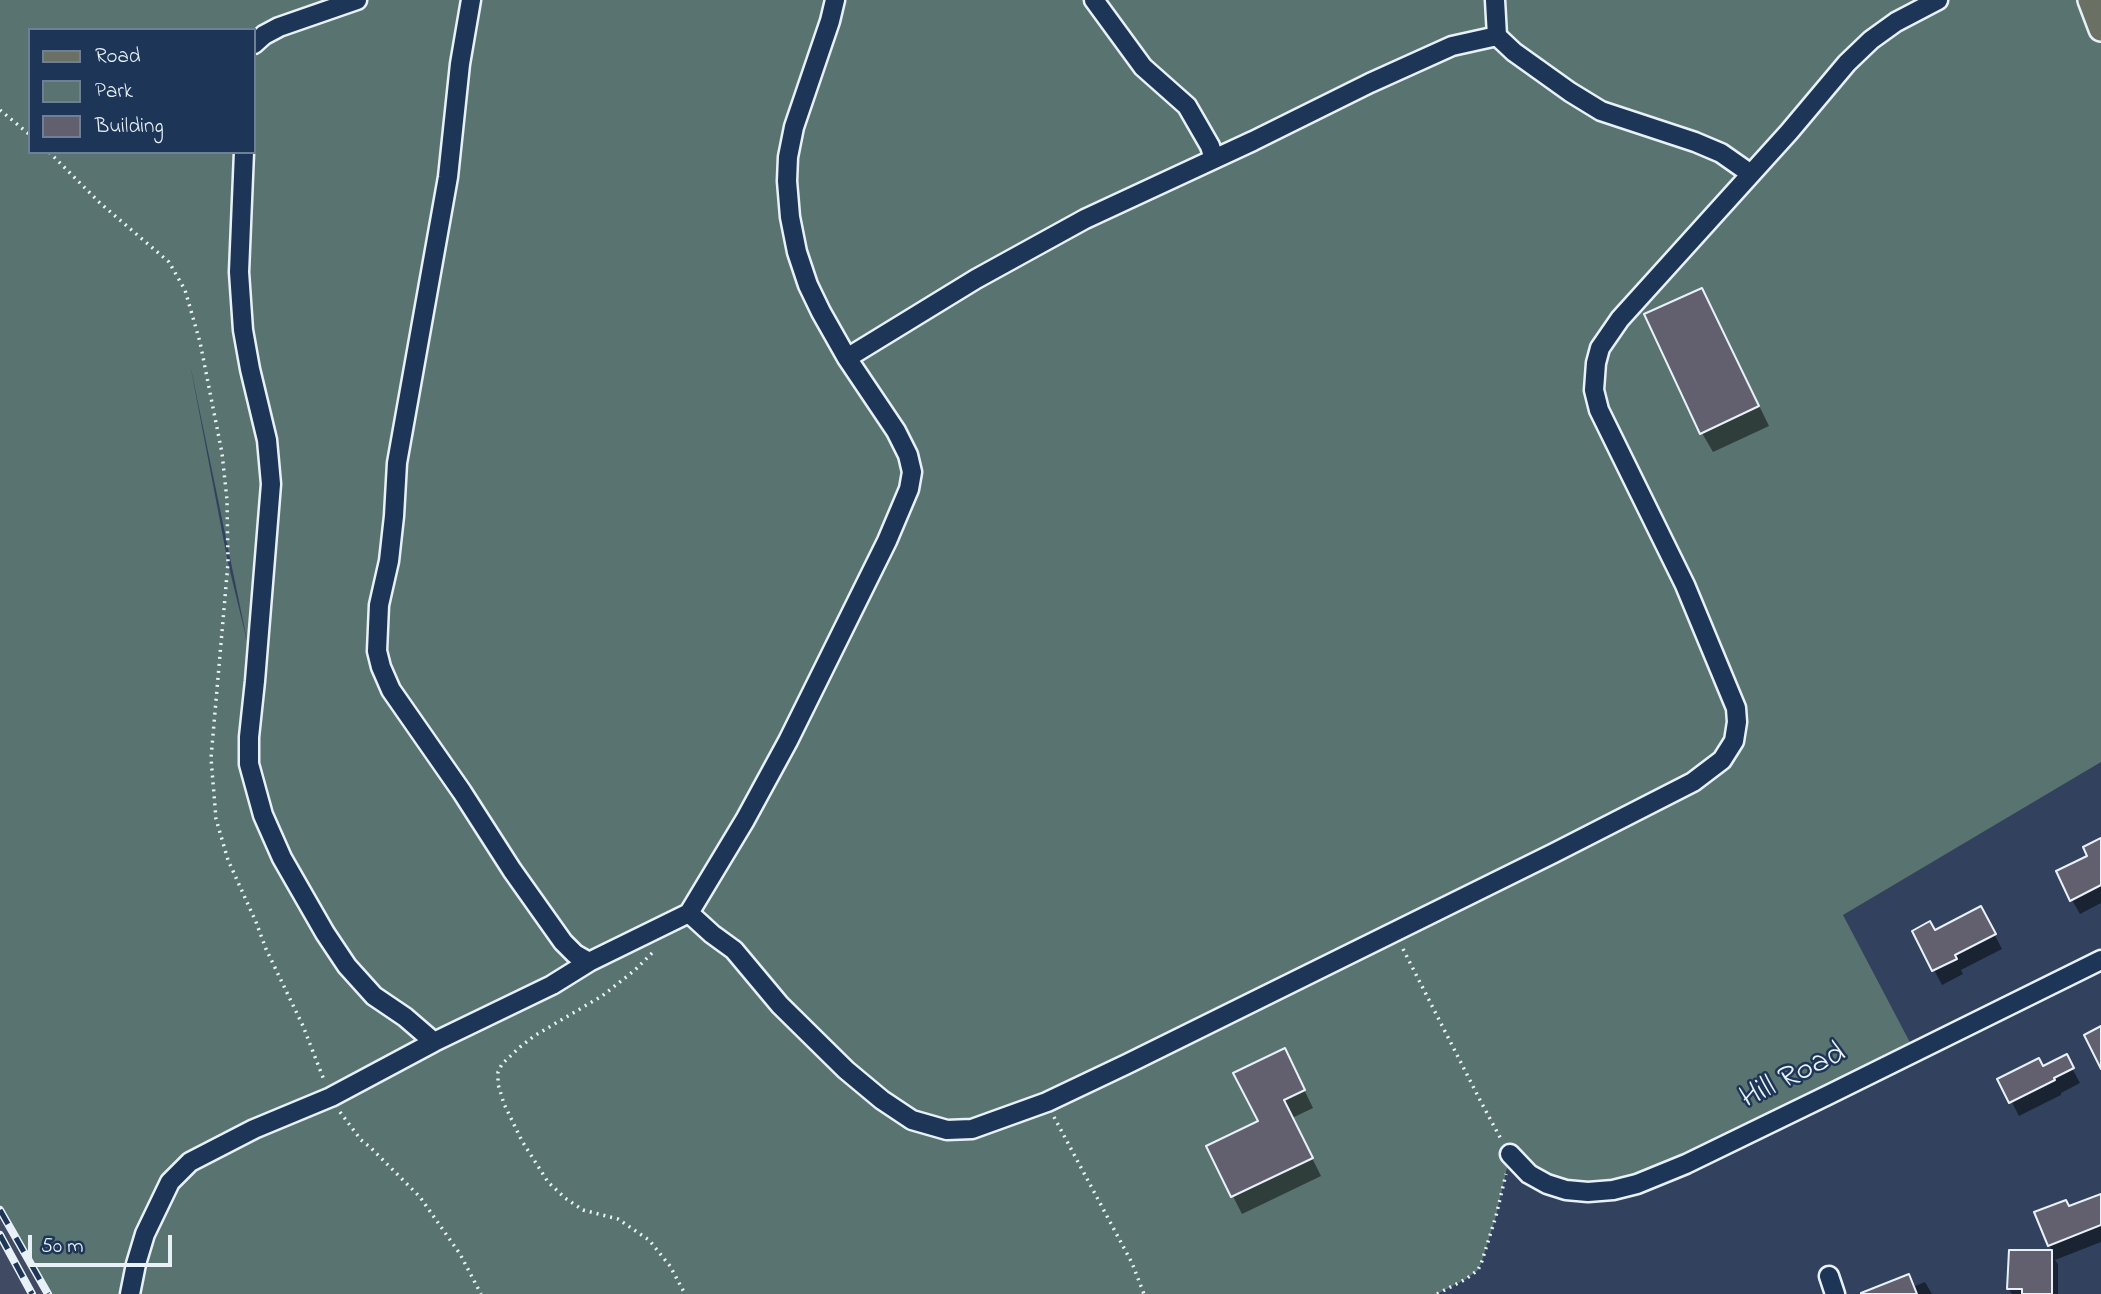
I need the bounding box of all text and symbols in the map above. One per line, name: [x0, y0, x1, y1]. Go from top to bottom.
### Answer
legend: [28, 28, 256, 154]
text: Road: [95, 42, 141, 72]
text: Park: [95, 77, 133, 107]
text: Building: [95, 112, 164, 142]
street label: Hill Road: [1735, 1036, 1853, 1120]
scale bar: [32, 1220, 175, 1264]
text: 50 m: [41, 1232, 84, 1262]

